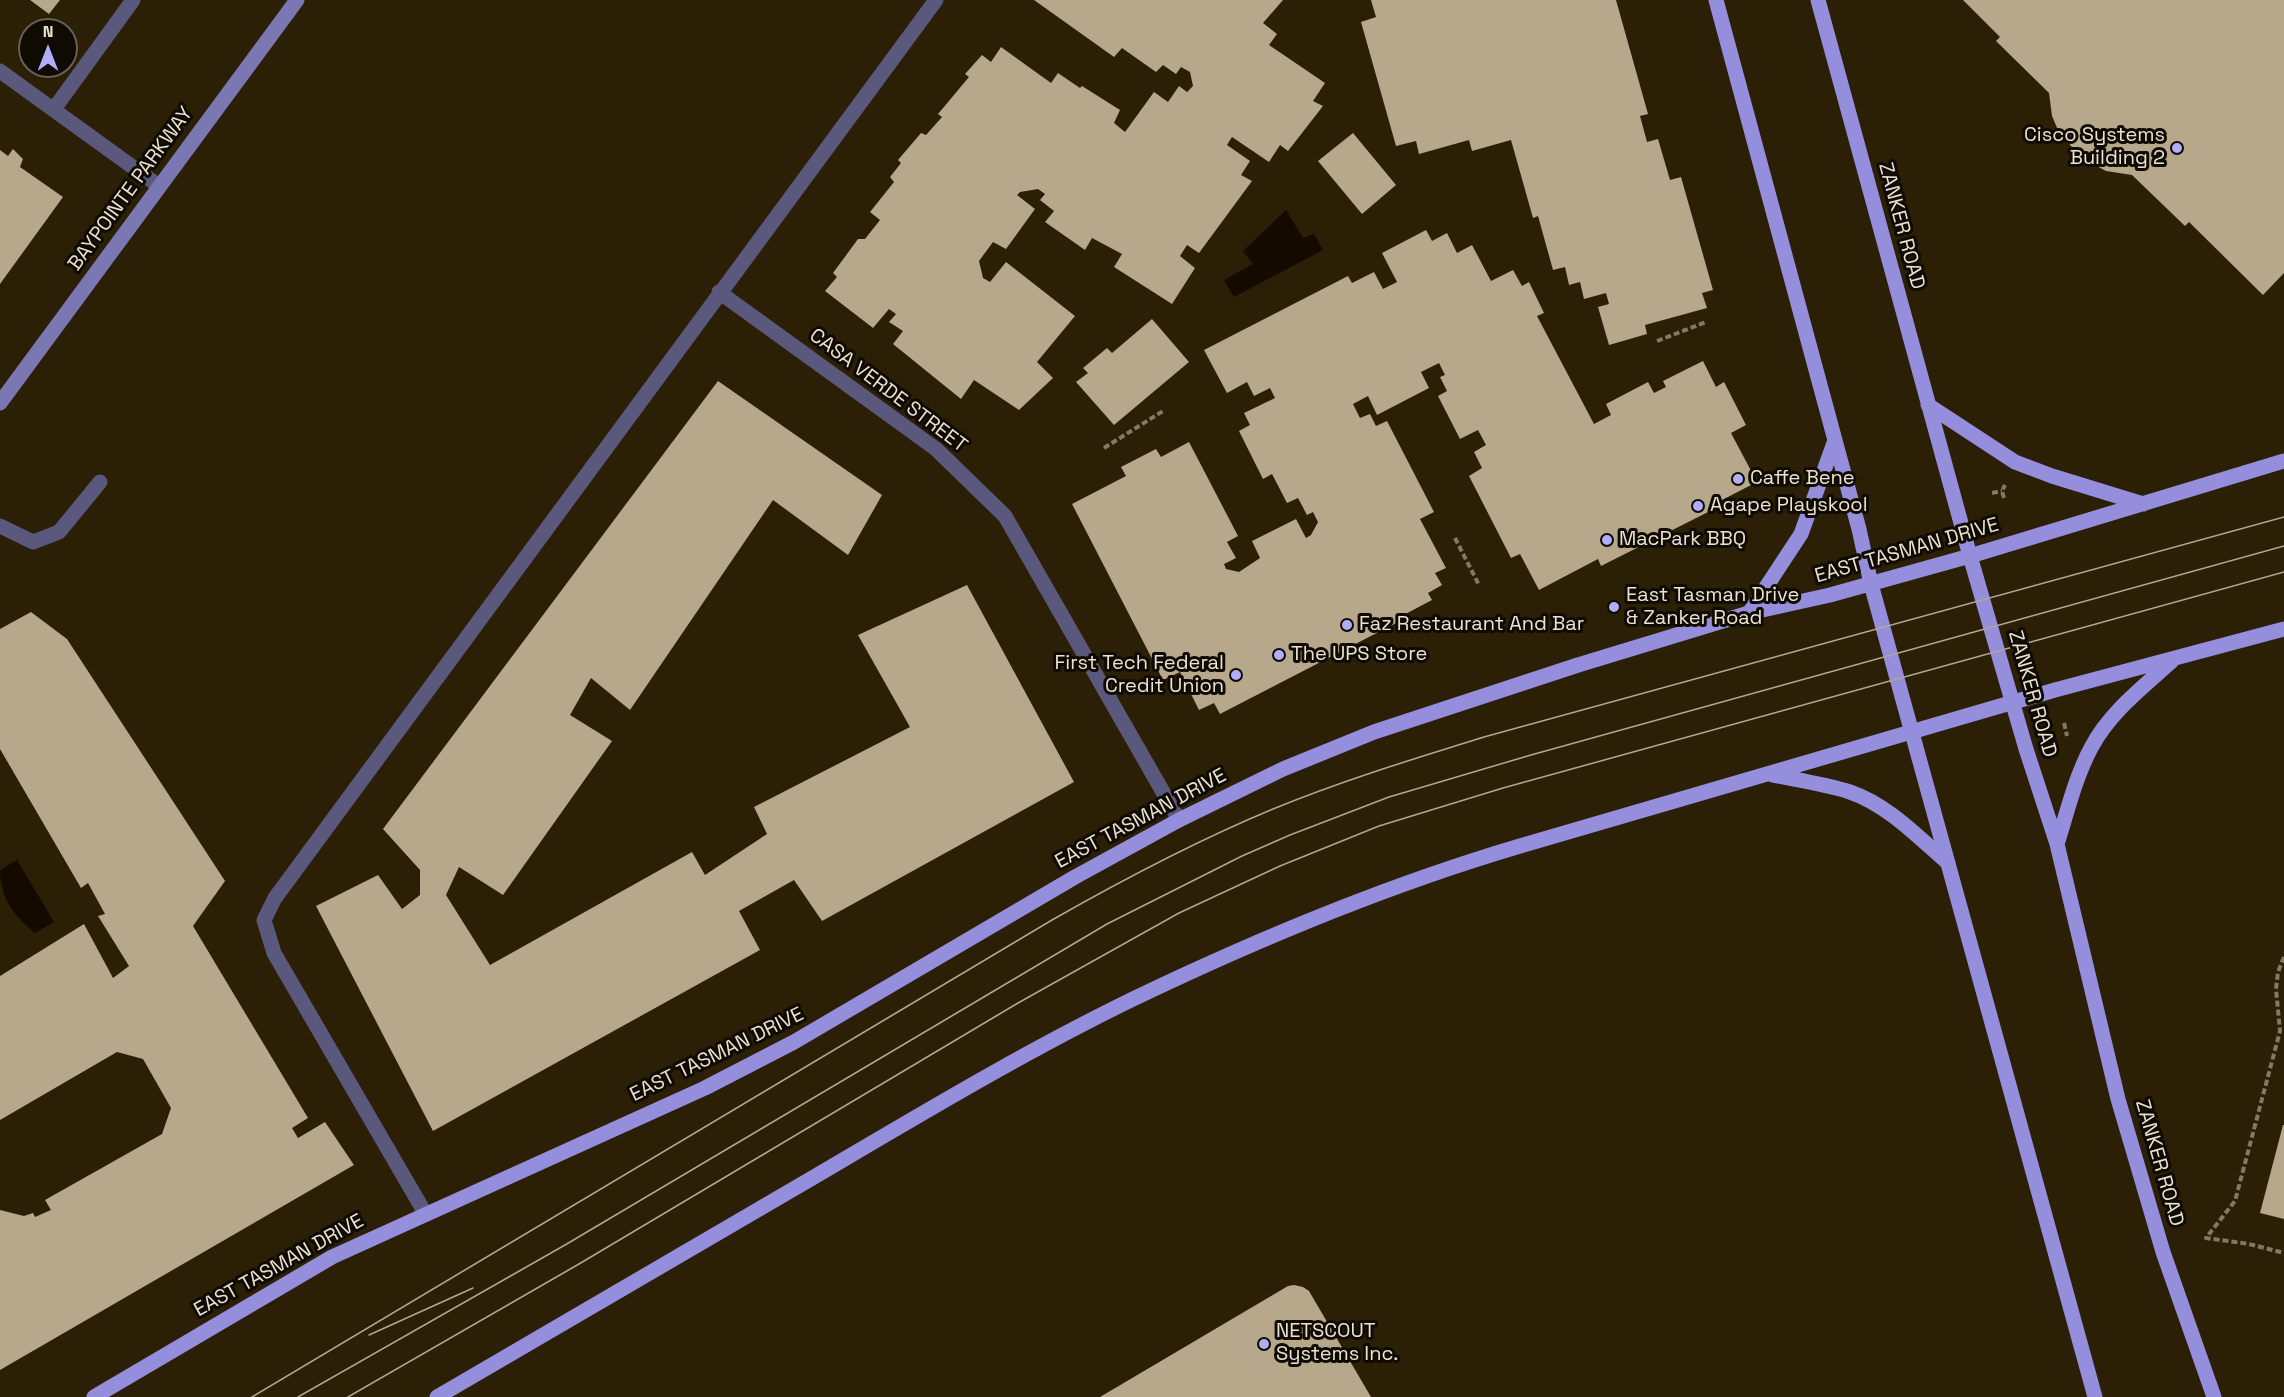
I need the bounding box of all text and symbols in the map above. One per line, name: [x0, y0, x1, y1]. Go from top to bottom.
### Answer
north arrow: [18, 18, 78, 78]
text: N: [43, 21, 53, 42]
street label: BAYPOINTE PARKWAY: [63, 102, 199, 276]
place label: Cisco Systems Building 2: [2024, 124, 2165, 171]
marker: Cisco Systems Building 2: [2170, 141, 2184, 155]
street label: ZANKER ROAD: [1873, 160, 1929, 292]
street label: CASA VERDE STREET: [804, 324, 972, 458]
place label: Caffe Bene: [1750, 467, 1855, 491]
marker: Caffe Bene: [1731, 472, 1745, 486]
place label: Agape Playskool: [1710, 494, 1868, 518]
marker: Agape Playskool: [1691, 499, 1705, 513]
street label: EAST TASMAN DRIVE: [1812, 513, 2002, 589]
place label: MacPark BBQ: [1619, 528, 1746, 552]
marker: MacPark BBQ: [1600, 533, 1614, 547]
place label: East Tasman Drive & Zanker Road: [1626, 584, 1799, 631]
marker: East Tasman Drive & Zanker Road: [1607, 600, 1621, 614]
place label: Faz Restaurant And Bar: [1359, 613, 1584, 637]
marker: Faz Restaurant And Bar: [1340, 618, 1354, 632]
street label: ZANKER ROAD: [2003, 628, 2061, 760]
place label: The UPS Store: [1291, 643, 1427, 667]
marker: The UPS Store: [1272, 648, 1286, 662]
place label: First Tech Federal Credit Union: [1055, 652, 1224, 699]
marker: First Tech Federal Credit Union: [1229, 668, 1243, 682]
street label: EAST TASMAN DRIVE: [1051, 764, 1231, 874]
street label: EAST TASMAN DRIVE: [626, 1003, 808, 1107]
street label: ZANKER ROAD: [2130, 1097, 2188, 1229]
street label: EAST TASMAN DRIVE: [190, 1209, 368, 1323]
place label: NETSCOUT Systems Inc.: [1276, 1320, 1398, 1367]
marker: NETSCOUT Systems Inc.: [1257, 1337, 1271, 1351]

